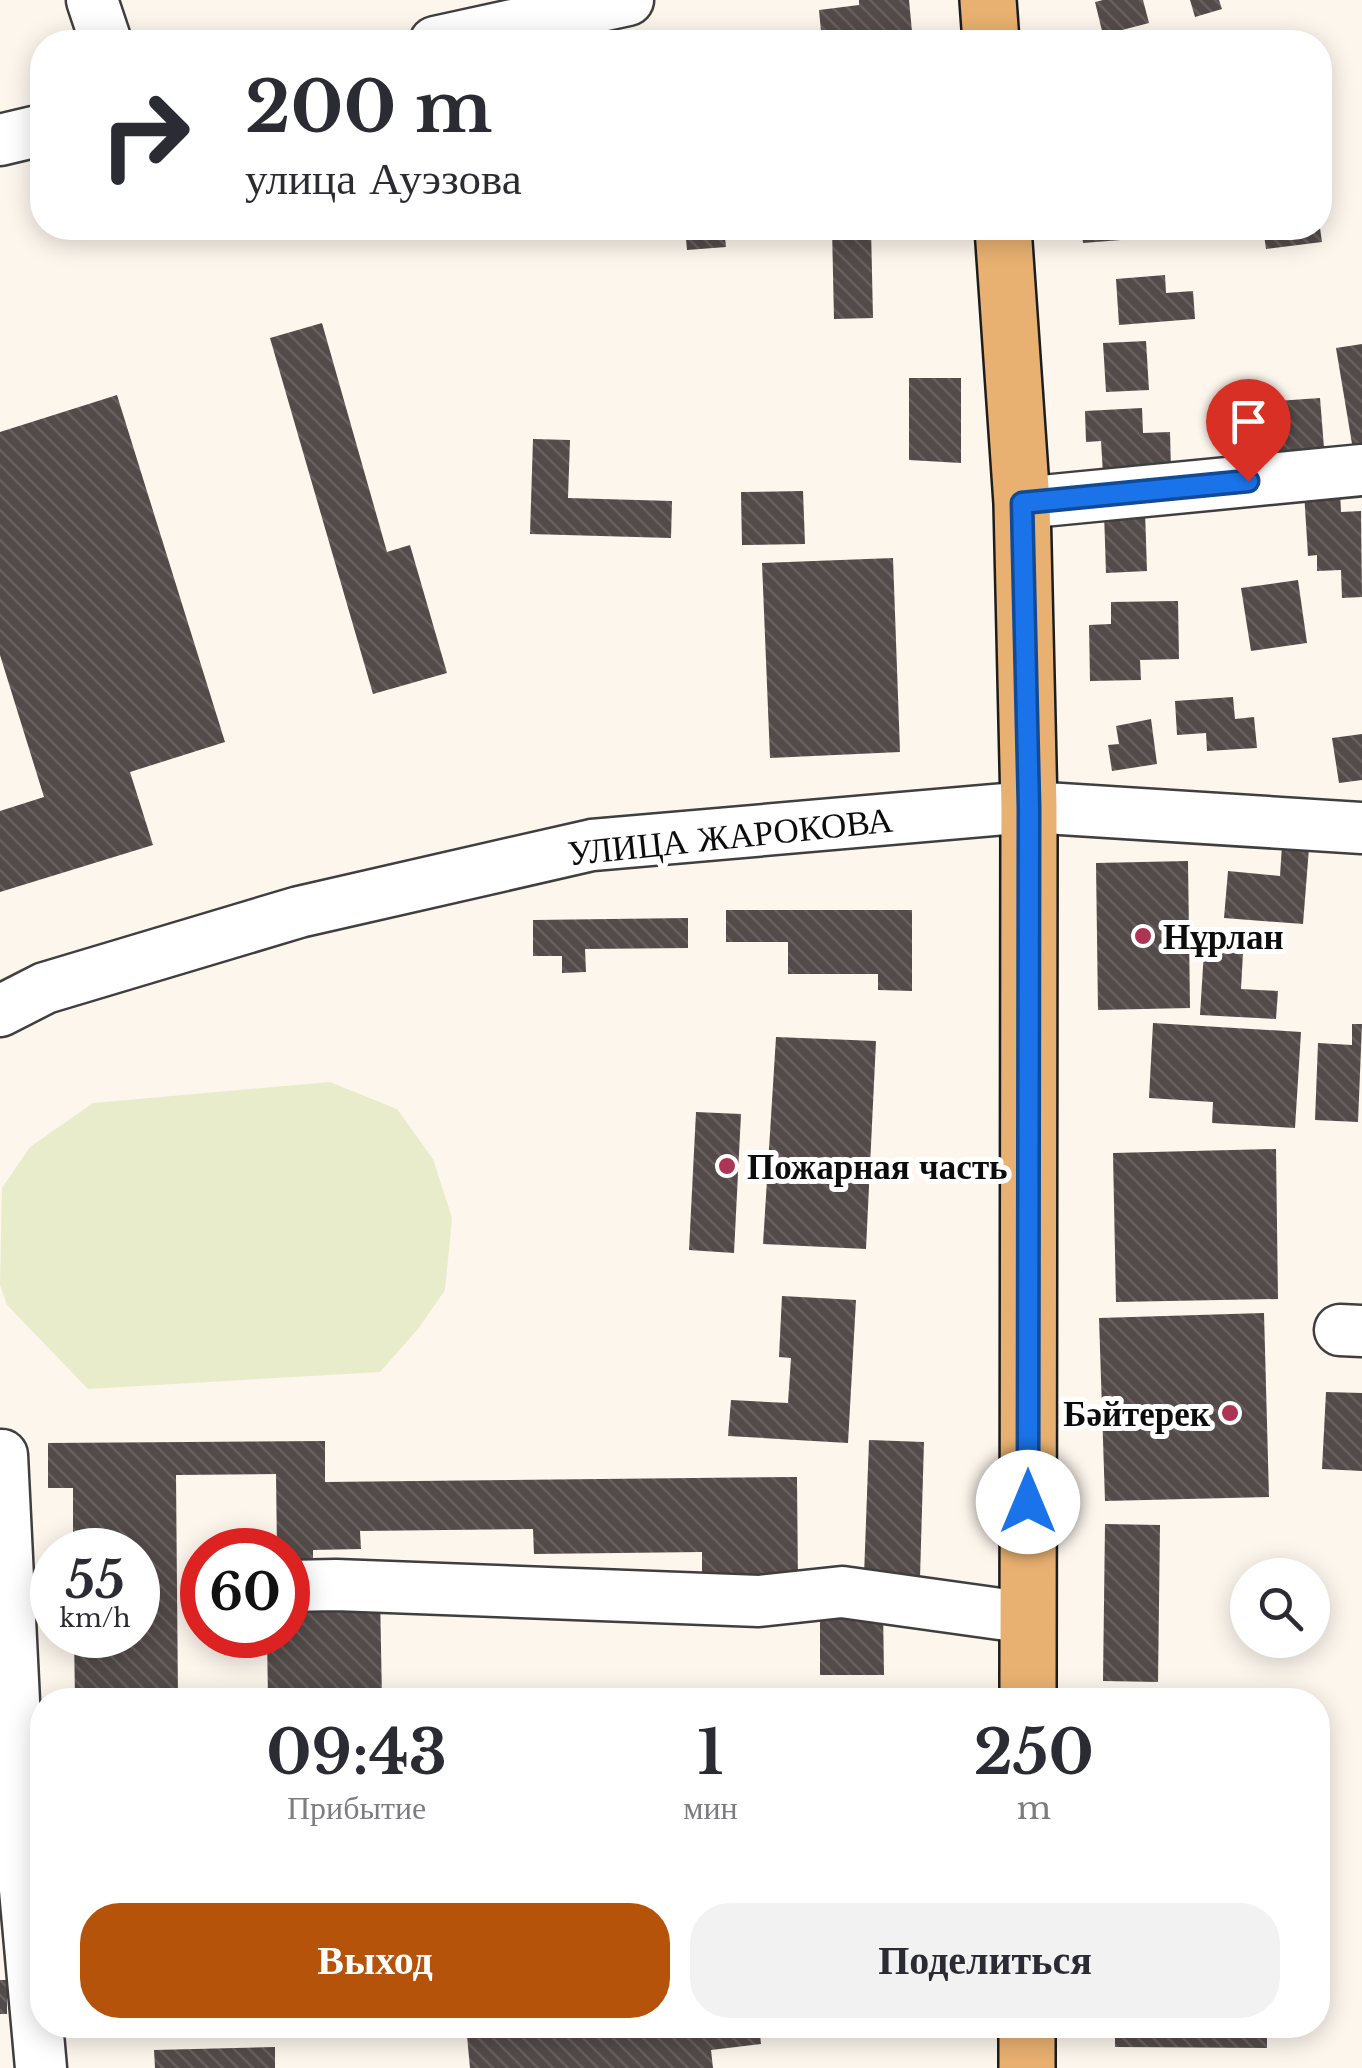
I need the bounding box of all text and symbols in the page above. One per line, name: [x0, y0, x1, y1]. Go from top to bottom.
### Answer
text: 200 m: [245, 64, 492, 151]
icon: right: [80, 70, 210, 200]
text: улица Ауэзова: [245, 150, 522, 206]
pin: [1206, 379, 1291, 482]
icon: arrive: [1221, 394, 1276, 449]
street label: УЛИЦА ЖАРОКОВА: [565, 797, 895, 874]
place label: Нұрлан: [1163, 915, 1284, 958]
marker: Нұрлан: [1132, 925, 1154, 947]
place label: Пожарная часть: [747, 1145, 1008, 1188]
marker: Пожарная часть: [716, 1155, 738, 1177]
place label: Бәйтерек: [1063, 1392, 1211, 1435]
marker: Бәйтерек: [1219, 1402, 1241, 1424]
position arrow: [976, 1450, 1080, 1554]
speed limit sign: 60: [180, 1528, 310, 1658]
text: 55: [65, 1549, 125, 1612]
map controls: [1230, 1558, 1330, 1658]
button: search: [1230, 1558, 1330, 1658]
text: km/h: [60, 1603, 130, 1634]
text: 09:43: [266, 1716, 447, 1790]
text: 1: [697, 1716, 723, 1790]
text: 250: [974, 1716, 1094, 1790]
text: Прибытие: [287, 1788, 426, 1828]
text: мин: [683, 1788, 738, 1828]
text: m: [1017, 1788, 1051, 1828]
button: Выход: [80, 1903, 670, 2018]
button: Поделиться: [690, 1903, 1280, 2018]

